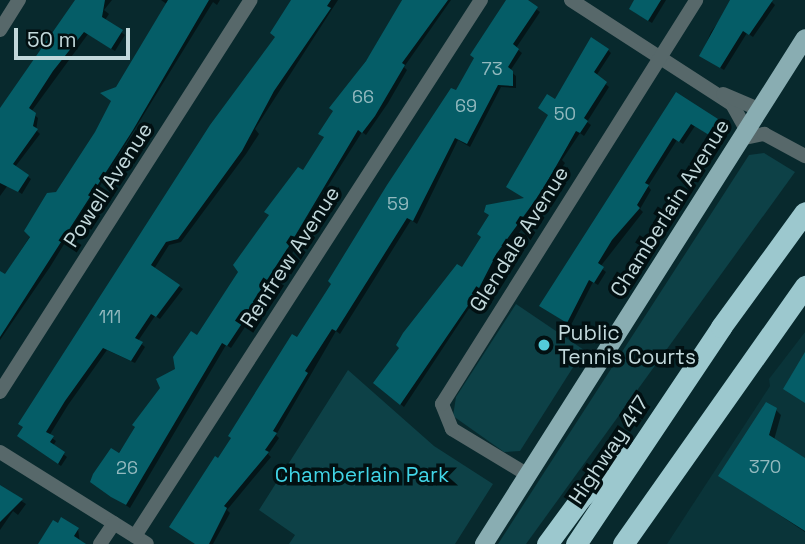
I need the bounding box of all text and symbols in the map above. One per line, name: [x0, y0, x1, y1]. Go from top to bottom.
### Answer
scale bar: [18, 14, 133, 58]
text: 50 m: [27, 26, 77, 53]
house number: 73: [481, 58, 503, 80]
house number: 66: [352, 86, 374, 108]
house number: 69: [455, 95, 477, 117]
house number: 50: [554, 103, 576, 125]
street label: Chamberlain Avenue: [605, 114, 735, 302]
street label: Powell Avenue: [58, 118, 158, 252]
street label: Glendale Avenue: [464, 161, 574, 317]
street label: Renfrew Avenue: [235, 181, 345, 333]
house number: 59: [387, 193, 409, 215]
house number: 111: [99, 306, 121, 328]
place label: Public Tennis Courts: [558, 320, 696, 370]
marker: Public Tennis Courts: [536, 337, 552, 353]
street label: Highway 417: [564, 391, 654, 509]
house number: 370: [749, 456, 781, 478]
house number: 26: [116, 457, 138, 479]
park label: Chamberlain Park: [275, 462, 449, 488]

